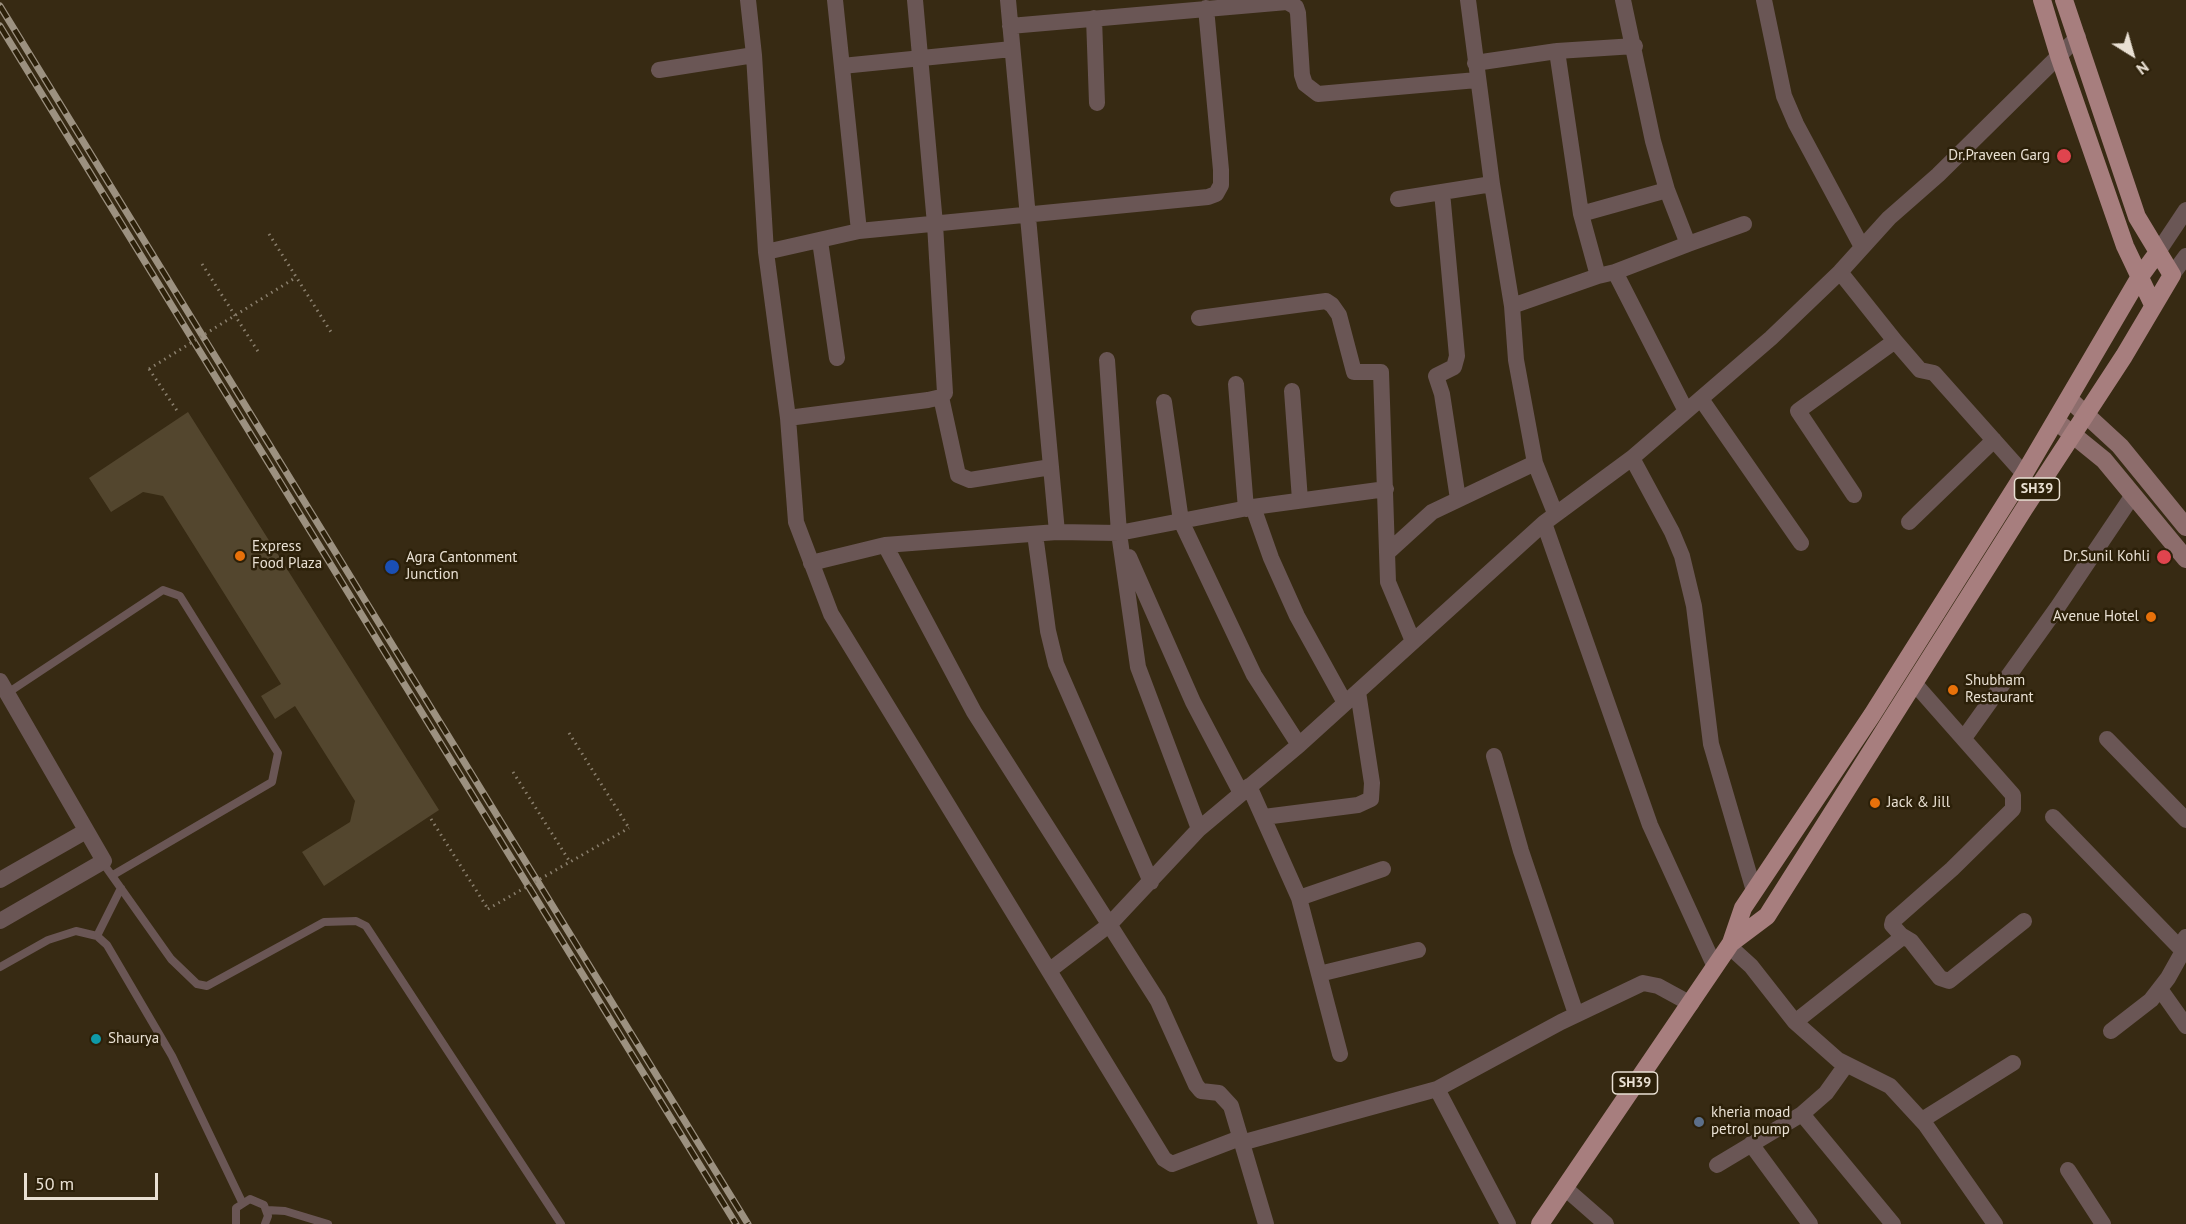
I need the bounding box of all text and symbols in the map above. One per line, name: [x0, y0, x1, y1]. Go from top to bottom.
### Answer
north arrow: [2102, 24, 2162, 84]
text: N: [2133, 57, 2153, 80]
place label: Dr.Praveen Garg: [1948, 147, 2050, 165]
marker: Dr.Praveen Garg: [2055, 147, 2073, 165]
road number: SH39: [2014, 478, 2060, 500]
place label: Express Food Plaza: [252, 538, 322, 573]
place label: Dr.Sunil Kohli: [2063, 548, 2150, 566]
marker: Dr.Sunil Kohli: [2155, 548, 2173, 566]
marker: Express Food Plaza: [233, 549, 247, 563]
place label: Agra Cantonment Junction: [406, 549, 517, 584]
marker: Agra Cantonment Junction: [383, 558, 401, 576]
place label: Avenue Hotel: [2053, 608, 2139, 626]
marker: Avenue Hotel: [2144, 610, 2158, 624]
place label: Shubham Restaurant: [1965, 672, 2034, 707]
marker: Shubham Restaurant: [1946, 683, 1960, 697]
place label: Jack & Jill: [1887, 794, 1950, 812]
marker: Jack & Jill: [1868, 796, 1882, 810]
place label: Shaurya: [108, 1030, 159, 1048]
marker: Shaurya: [89, 1032, 103, 1046]
road number: SH39: [1612, 1072, 1658, 1094]
place label: kheria moad petrol pump: [1711, 1104, 1790, 1139]
marker: kheria moad petrol pump: [1692, 1115, 1706, 1129]
scale bar: [27, 1161, 160, 1199]
text: 50 m: [35, 1172, 74, 1195]

